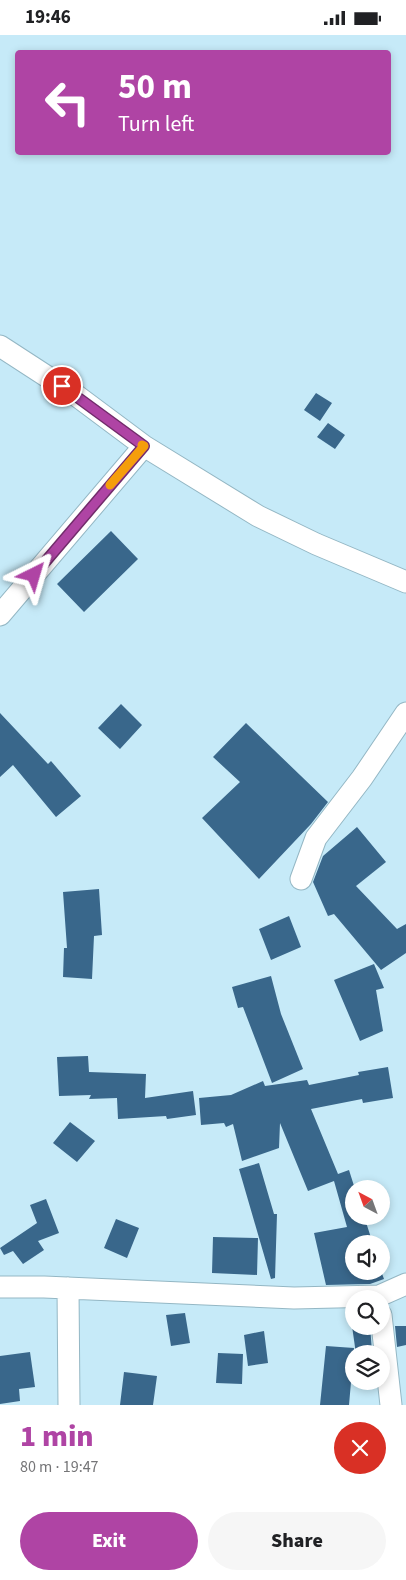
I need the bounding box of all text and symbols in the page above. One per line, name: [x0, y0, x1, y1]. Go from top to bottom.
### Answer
text: 19:46: [25, 4, 71, 31]
text: 50 m: [118, 62, 192, 112]
icon: left: [35, 70, 100, 135]
text: Turn left: [118, 108, 194, 140]
pin: [41, 365, 83, 407]
icon: arrive: [48, 372, 76, 400]
position arrow: [7, 548, 59, 600]
north arrow: [345, 1180, 390, 1225]
map controls: [345, 1180, 390, 1390]
button: sound: [345, 1235, 390, 1280]
button: search: [345, 1290, 390, 1335]
button: layers: [345, 1345, 390, 1390]
text: 1 min: [20, 1415, 94, 1458]
button: close: [334, 1422, 386, 1474]
text: 80 m · 19:47: [20, 1456, 99, 1478]
button: Exit: [20, 1512, 198, 1570]
button: Share: [208, 1512, 386, 1570]

